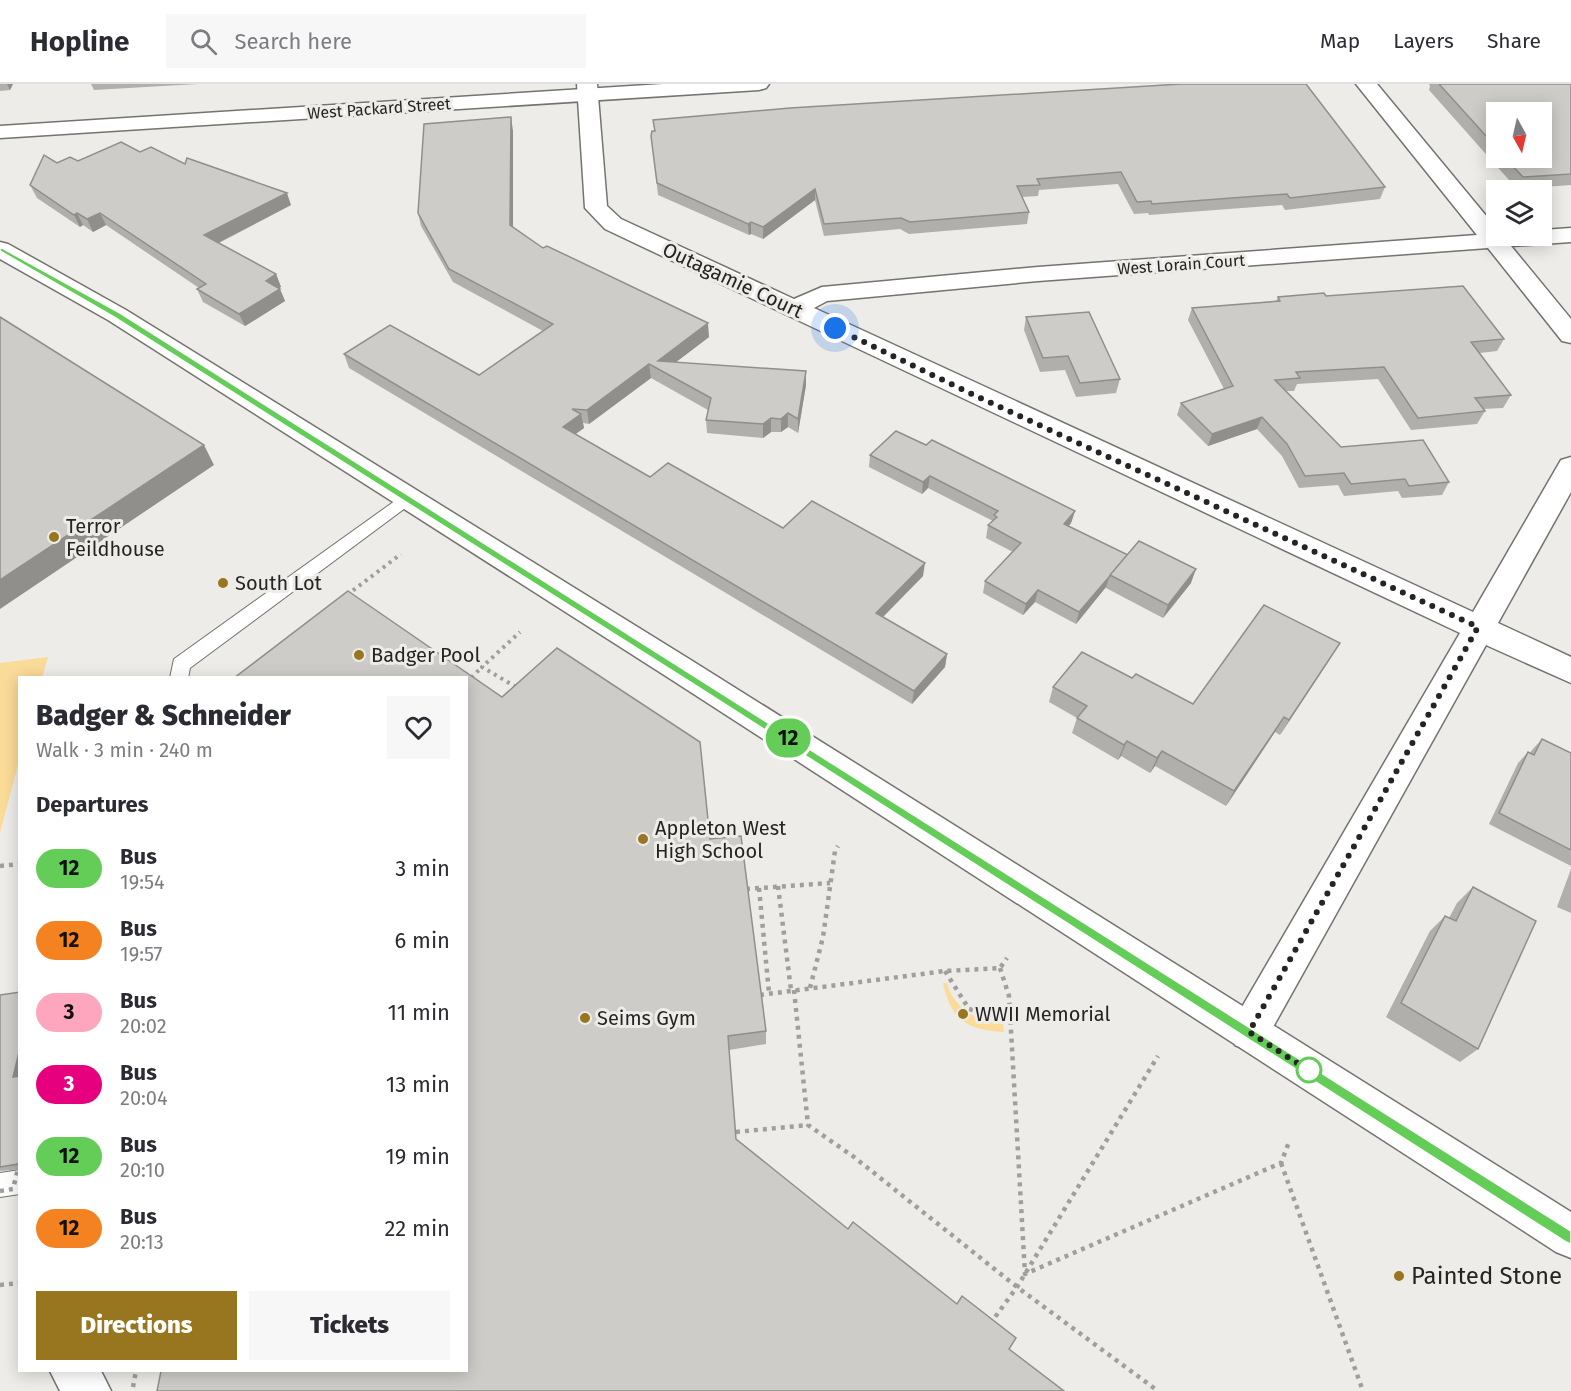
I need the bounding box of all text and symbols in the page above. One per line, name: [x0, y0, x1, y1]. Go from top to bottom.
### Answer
search box: [166, 14, 586, 68]
text: Hopline: [30, 25, 130, 58]
icon: search: [187, 25, 220, 58]
text: Search here: [235, 28, 352, 55]
text: Map: [1320, 28, 1360, 54]
text: Layers: [1393, 28, 1454, 54]
text: Share: [1487, 28, 1541, 54]
street label: West Packard Street: [307, 94, 452, 123]
north arrow: [1486, 102, 1552, 168]
map controls: [1486, 102, 1552, 246]
button: layers: [1486, 180, 1552, 246]
street label: Outagamie Court: [659, 237, 808, 323]
street label: West Lorain Court: [1117, 251, 1246, 278]
your location: [820, 313, 850, 343]
place label: Terror Feildhouse: [66, 514, 165, 561]
marker: Terror Feildhouse: [47, 530, 61, 544]
place label: South Lot: [235, 571, 323, 595]
marker: South Lot: [216, 576, 230, 590]
place label: Badger Pool: [371, 643, 480, 667]
marker: Badger Pool: [352, 648, 366, 662]
button: heart: [387, 696, 450, 759]
text: Badger & Schneider: [36, 699, 291, 732]
line badge: 12: [761, 718, 815, 758]
text: 12: [778, 725, 798, 751]
text: Walk · 3 min · 240 m: [36, 738, 213, 762]
text: Departures: [36, 791, 148, 818]
place label: Appleton West High School: [655, 816, 787, 863]
marker: Appleton West High School: [636, 832, 650, 846]
text: Bus: [120, 843, 157, 870]
text: 12: [59, 855, 79, 881]
text: 3 min: [395, 855, 450, 882]
text: 19:54: [120, 870, 165, 894]
text: Bus: [120, 915, 157, 942]
text: 12: [59, 927, 79, 953]
text: 6 min: [394, 927, 450, 954]
text: 19:57: [120, 942, 162, 966]
text: Bus: [120, 987, 157, 1014]
text: 3: [64, 999, 74, 1025]
text: 11 min: [387, 999, 450, 1026]
place label: WWII Memorial: [975, 1002, 1110, 1026]
place label: Seims Gym: [597, 1006, 696, 1030]
marker: WWII Memorial: [956, 1007, 970, 1021]
marker: Seims Gym: [578, 1011, 592, 1025]
text: 20:02: [120, 1014, 167, 1038]
unlabelled marker: [1296, 1057, 1322, 1083]
text: Bus: [120, 1059, 157, 1086]
text: 3: [64, 1071, 74, 1097]
text: 13 min: [386, 1071, 450, 1098]
text: 20:04: [120, 1086, 168, 1110]
text: Bus: [120, 1131, 157, 1158]
text: 12: [59, 1143, 79, 1169]
text: 19 min: [385, 1143, 450, 1170]
text: 20:10: [120, 1158, 165, 1182]
text: Bus: [120, 1203, 157, 1230]
text: 12: [59, 1215, 79, 1241]
text: 22 min: [384, 1215, 450, 1242]
text: 20:13: [120, 1230, 164, 1254]
place label: Painted Stone: [1411, 1262, 1562, 1290]
marker: Painted Stone: [1392, 1269, 1406, 1283]
button: Directions: [36, 1291, 237, 1360]
button: Tickets: [249, 1291, 450, 1360]

